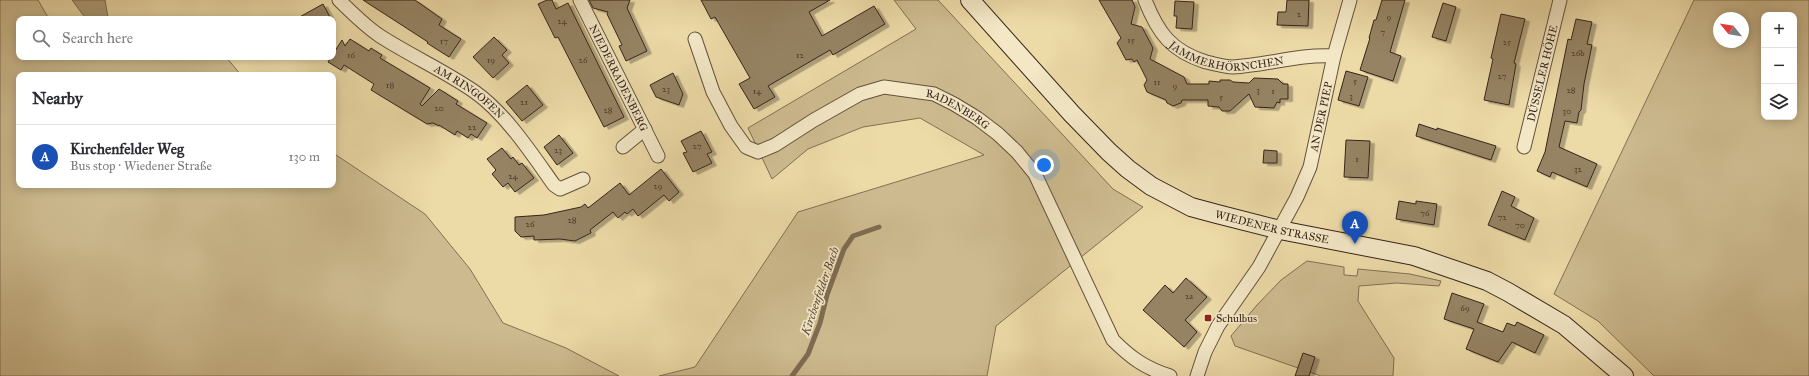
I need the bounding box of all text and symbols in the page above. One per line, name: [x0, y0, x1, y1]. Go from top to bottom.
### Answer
house number: 2: [1297, 8, 1302, 19]
house number: 9: [1387, 11, 1392, 22]
north arrow: [1713, 12, 1749, 48]
map controls: [1761, 12, 1797, 120]
button: +: [1761, 12, 1797, 48]
house number: 24: [557, 15, 568, 26]
search box: [16, 16, 336, 60]
street label: NIEDERRADENBERG: [586, 22, 651, 134]
street label: DÜSSELER HÖHE: [1524, 24, 1561, 123]
house number: 7: [1381, 26, 1386, 37]
icon: search: [30, 27, 52, 49]
text: Search here: [62, 29, 133, 47]
house number: 15: [1127, 34, 1136, 45]
house number: 17: [440, 35, 448, 46]
house number: 25: [1503, 36, 1512, 47]
street label: JAMMERHÖRNCHEN: [1165, 38, 1285, 74]
house number: 26b: [1571, 47, 1585, 58]
button: −: [1761, 48, 1797, 84]
house number: 16: [347, 49, 355, 60]
house number: 12: [796, 49, 805, 60]
house number: 19: [487, 54, 495, 65]
house number: 26: [578, 54, 588, 65]
street label: AM RINGOFEN: [431, 62, 507, 121]
house number: 27: [1498, 70, 1507, 81]
house number: 5: [1353, 75, 1358, 86]
house number: 11: [1153, 76, 1161, 87]
house number: 18: [386, 79, 394, 90]
house number: 9: [1173, 80, 1178, 91]
street label: AN DER PIEP: [1307, 80, 1335, 154]
house number: 23: [662, 83, 670, 94]
house number: 3: [1256, 84, 1260, 95]
house number: 28: [1566, 84, 1576, 95]
button: layers: [1761, 84, 1797, 120]
house number: 14: [753, 85, 762, 96]
house number: 1: [1271, 85, 1275, 96]
street label: RADENBERG: [925, 87, 992, 132]
text: Nearby: [32, 88, 83, 109]
house number: 3: [1349, 90, 1353, 101]
house number: 5: [1219, 91, 1224, 102]
house number: 21: [520, 96, 528, 107]
house number: 20: [434, 102, 444, 113]
house number: 28: [603, 104, 613, 115]
house number: 30: [1563, 105, 1571, 116]
house number: 22: [468, 121, 477, 132]
text: Kirchenfelder Weg: [70, 140, 184, 158]
house number: 27: [693, 140, 702, 151]
house number: 23: [554, 144, 562, 155]
text: A: [41, 149, 49, 165]
text: 130 m: [288, 149, 320, 165]
house number: 1: [1355, 153, 1359, 164]
your location: [1034, 155, 1054, 175]
text: Bus stop · Wiedener Straße: [70, 158, 212, 174]
house number: 32: [1574, 163, 1583, 174]
house number: 24: [508, 170, 519, 181]
house number: 29: [653, 180, 663, 191]
house number: 76: [1420, 207, 1430, 218]
street label: WIEDENER STRASSE: [1214, 208, 1330, 246]
pin: A: [1342, 211, 1368, 244]
house number: 72: [1497, 211, 1507, 222]
house number: 28: [567, 214, 577, 225]
house number: 26: [525, 218, 535, 229]
house number: 70: [1515, 219, 1525, 230]
water label: Kirchenfelder Bach: [798, 245, 842, 338]
house number: 2a: [1185, 290, 1193, 301]
house number: 69: [1460, 302, 1470, 313]
place label: Schulbus: [1216, 312, 1257, 325]
marker: Schulbus: [1203, 313, 1213, 323]

